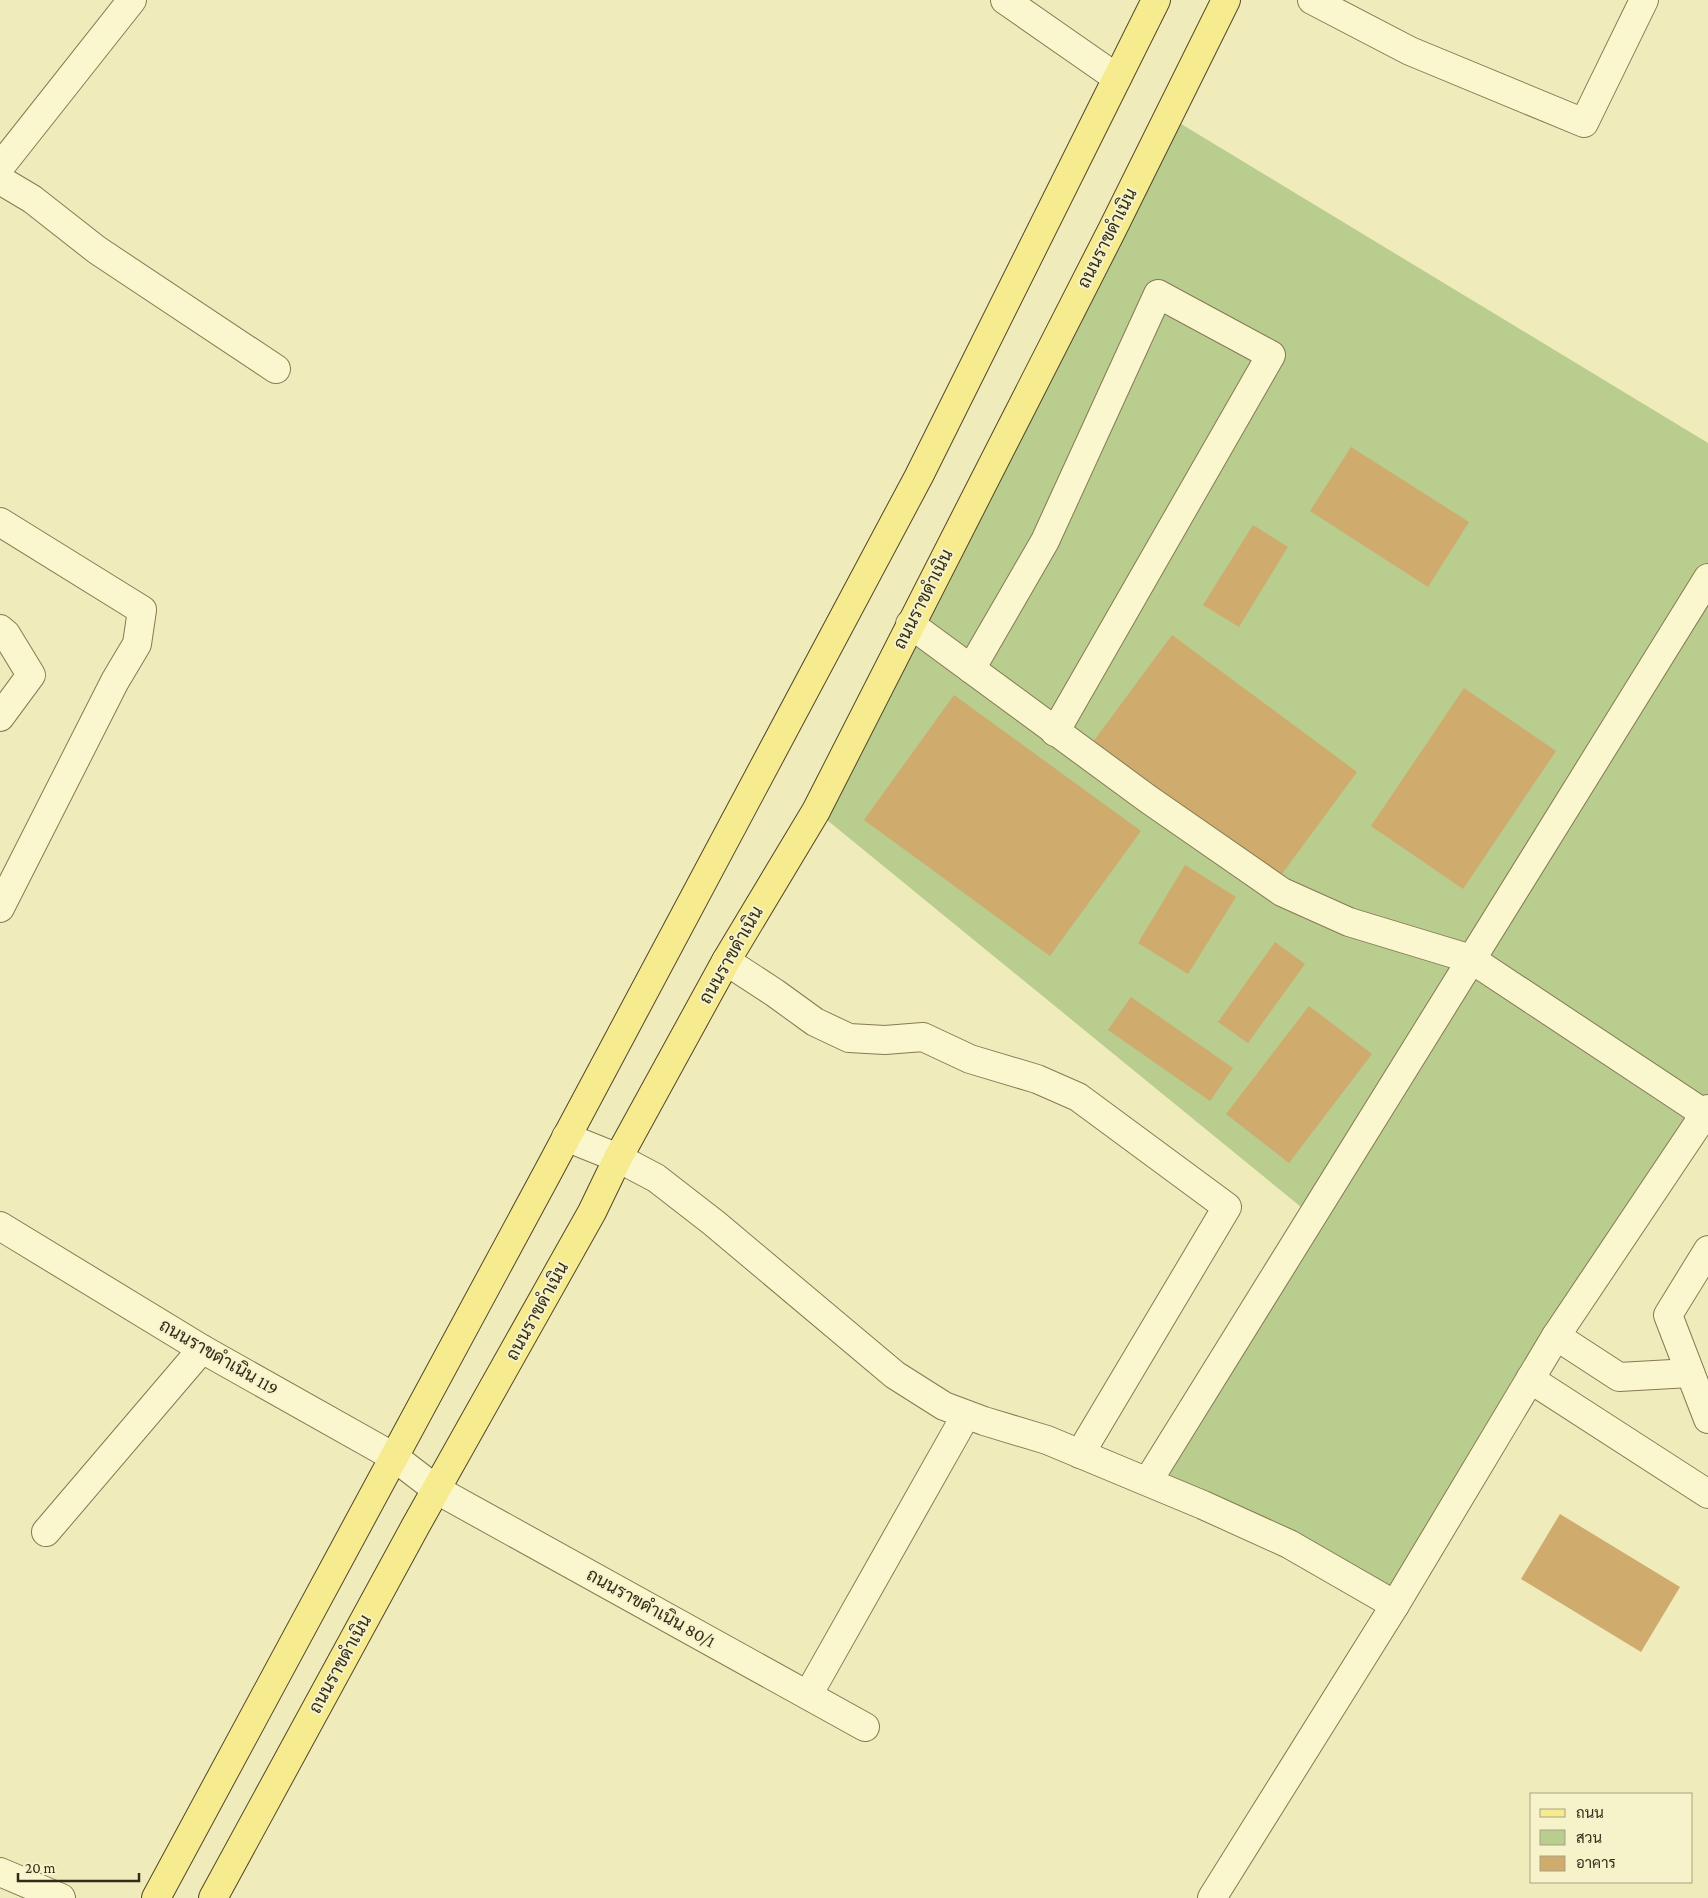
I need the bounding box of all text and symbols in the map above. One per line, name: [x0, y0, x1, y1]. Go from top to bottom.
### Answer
street label: ถนนราขดำเนิน: [1072, 184, 1141, 291]
street label: ถนนราขดำเนิน: [888, 545, 957, 652]
street label: ถนนราขดำเนิน: [694, 902, 767, 1007]
street label: ถนนราขดำเนิน: [501, 1258, 572, 1364]
street label: ถนนราขดำเนิน 119: [156, 1314, 282, 1399]
street label: ถนนราขดำเนิน 80/1: [583, 1563, 719, 1652]
street label: ถนนราขดำเนิน: [304, 1611, 375, 1717]
legend: [1530, 1793, 1693, 1883]
text: ถนน: [1576, 1805, 1604, 1821]
text: สวน: [1576, 1830, 1602, 1846]
scale bar: [18, 1850, 139, 1882]
text: อาคาร: [1576, 1855, 1616, 1871]
text: 20 m: [25, 1860, 56, 1876]

